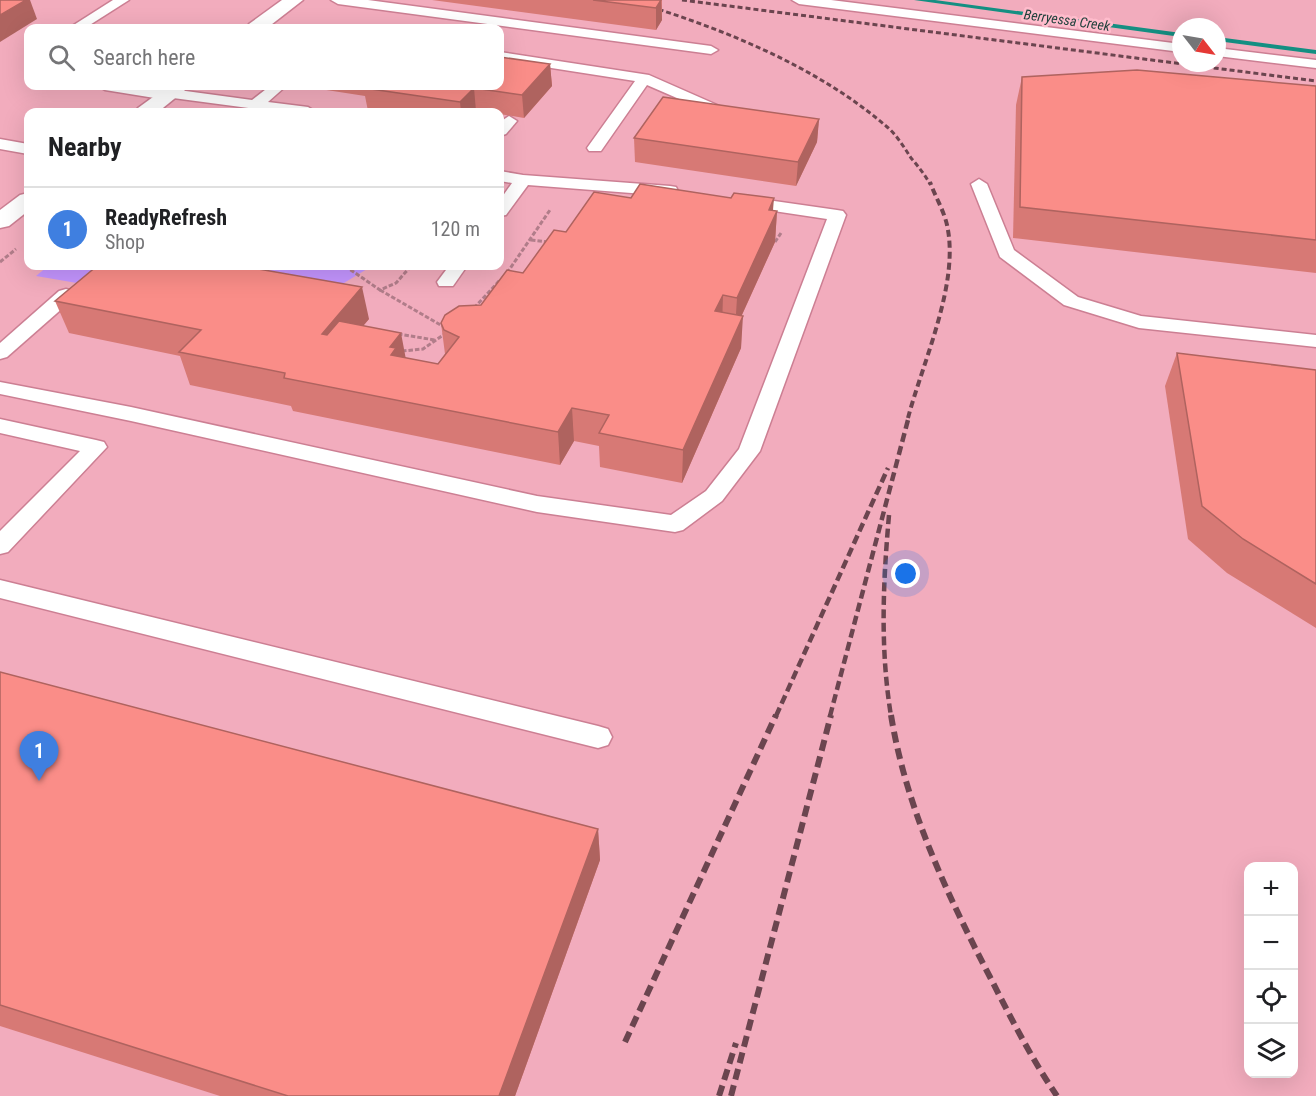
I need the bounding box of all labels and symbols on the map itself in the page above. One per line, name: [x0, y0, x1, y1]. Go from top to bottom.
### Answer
water label: Berryessa Creek: [1023, 6, 1112, 34]
north arrow: [1172, 18, 1226, 72]
your location: [891, 559, 920, 588]
pin: 1: [20, 732, 58, 781]

